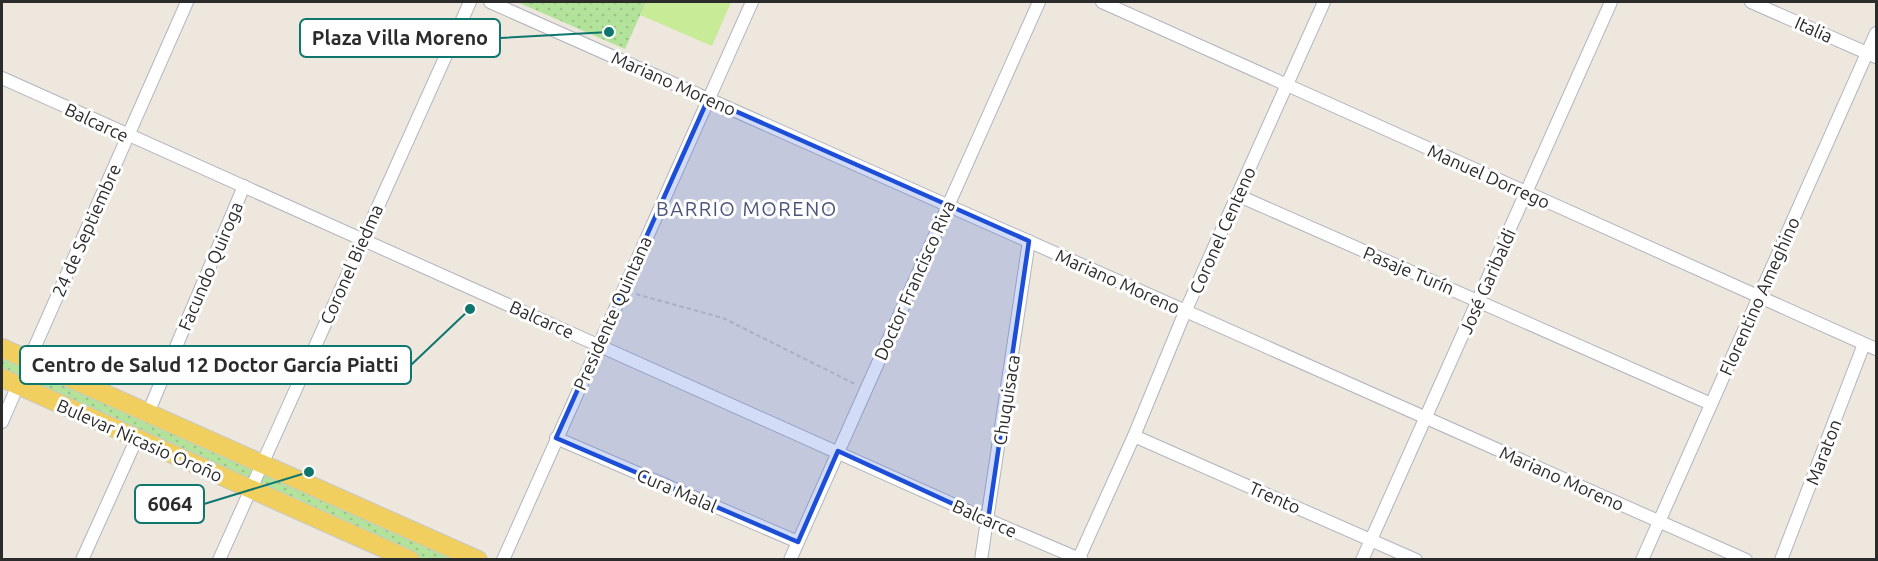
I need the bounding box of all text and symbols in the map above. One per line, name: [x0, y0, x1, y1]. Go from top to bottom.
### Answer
street label: Italia: [1792, 12, 1836, 46]
callout: Plaza Villa Moreno: [300, 19, 500, 57]
text: Plaza Villa Moreno: [312, 26, 488, 49]
street label: Mariano Moreno: [609, 47, 739, 119]
street label: Balcarce: [62, 99, 132, 145]
street label: Manuel Dorrego: [1425, 140, 1553, 212]
street label: 24 de Septiembre: [48, 161, 124, 299]
street label: Coronel Centeno: [1185, 163, 1259, 297]
district label: BARRIO MORENO: [656, 197, 838, 220]
street label: Doctor Francisco Riva: [870, 197, 958, 363]
street label: Facundo Quiroga: [174, 199, 247, 334]
street label: Coronel Biedma: [316, 201, 386, 327]
street label: Florentino Ameghino: [1715, 214, 1803, 378]
street label: José Garibaldi: [1455, 225, 1519, 337]
street label: Presidente Quintana: [569, 233, 656, 393]
street label: Pasaje Turín: [1361, 242, 1457, 298]
street label: Mariano Moreno: [1053, 245, 1183, 317]
street label: Balcarce: [507, 296, 577, 342]
callout: Centro de Salud 12 Doctor García Piatti: [20, 346, 411, 384]
text: Centro de Salud 12 Doctor García Piatti: [31, 353, 399, 376]
street label: Chuquisaca: [989, 353, 1023, 447]
street label: Bulevar Nicasio Oroño: [54, 394, 226, 486]
street label: Maraton: [1801, 416, 1845, 488]
street label: Mariano Moreno: [1497, 442, 1627, 514]
street label: Cura Malal: [634, 464, 720, 516]
street label: Trento: [1246, 477, 1304, 517]
callout: 6064: [135, 485, 204, 523]
text: 6064: [147, 492, 193, 515]
street label: Balcarce: [950, 495, 1020, 541]

